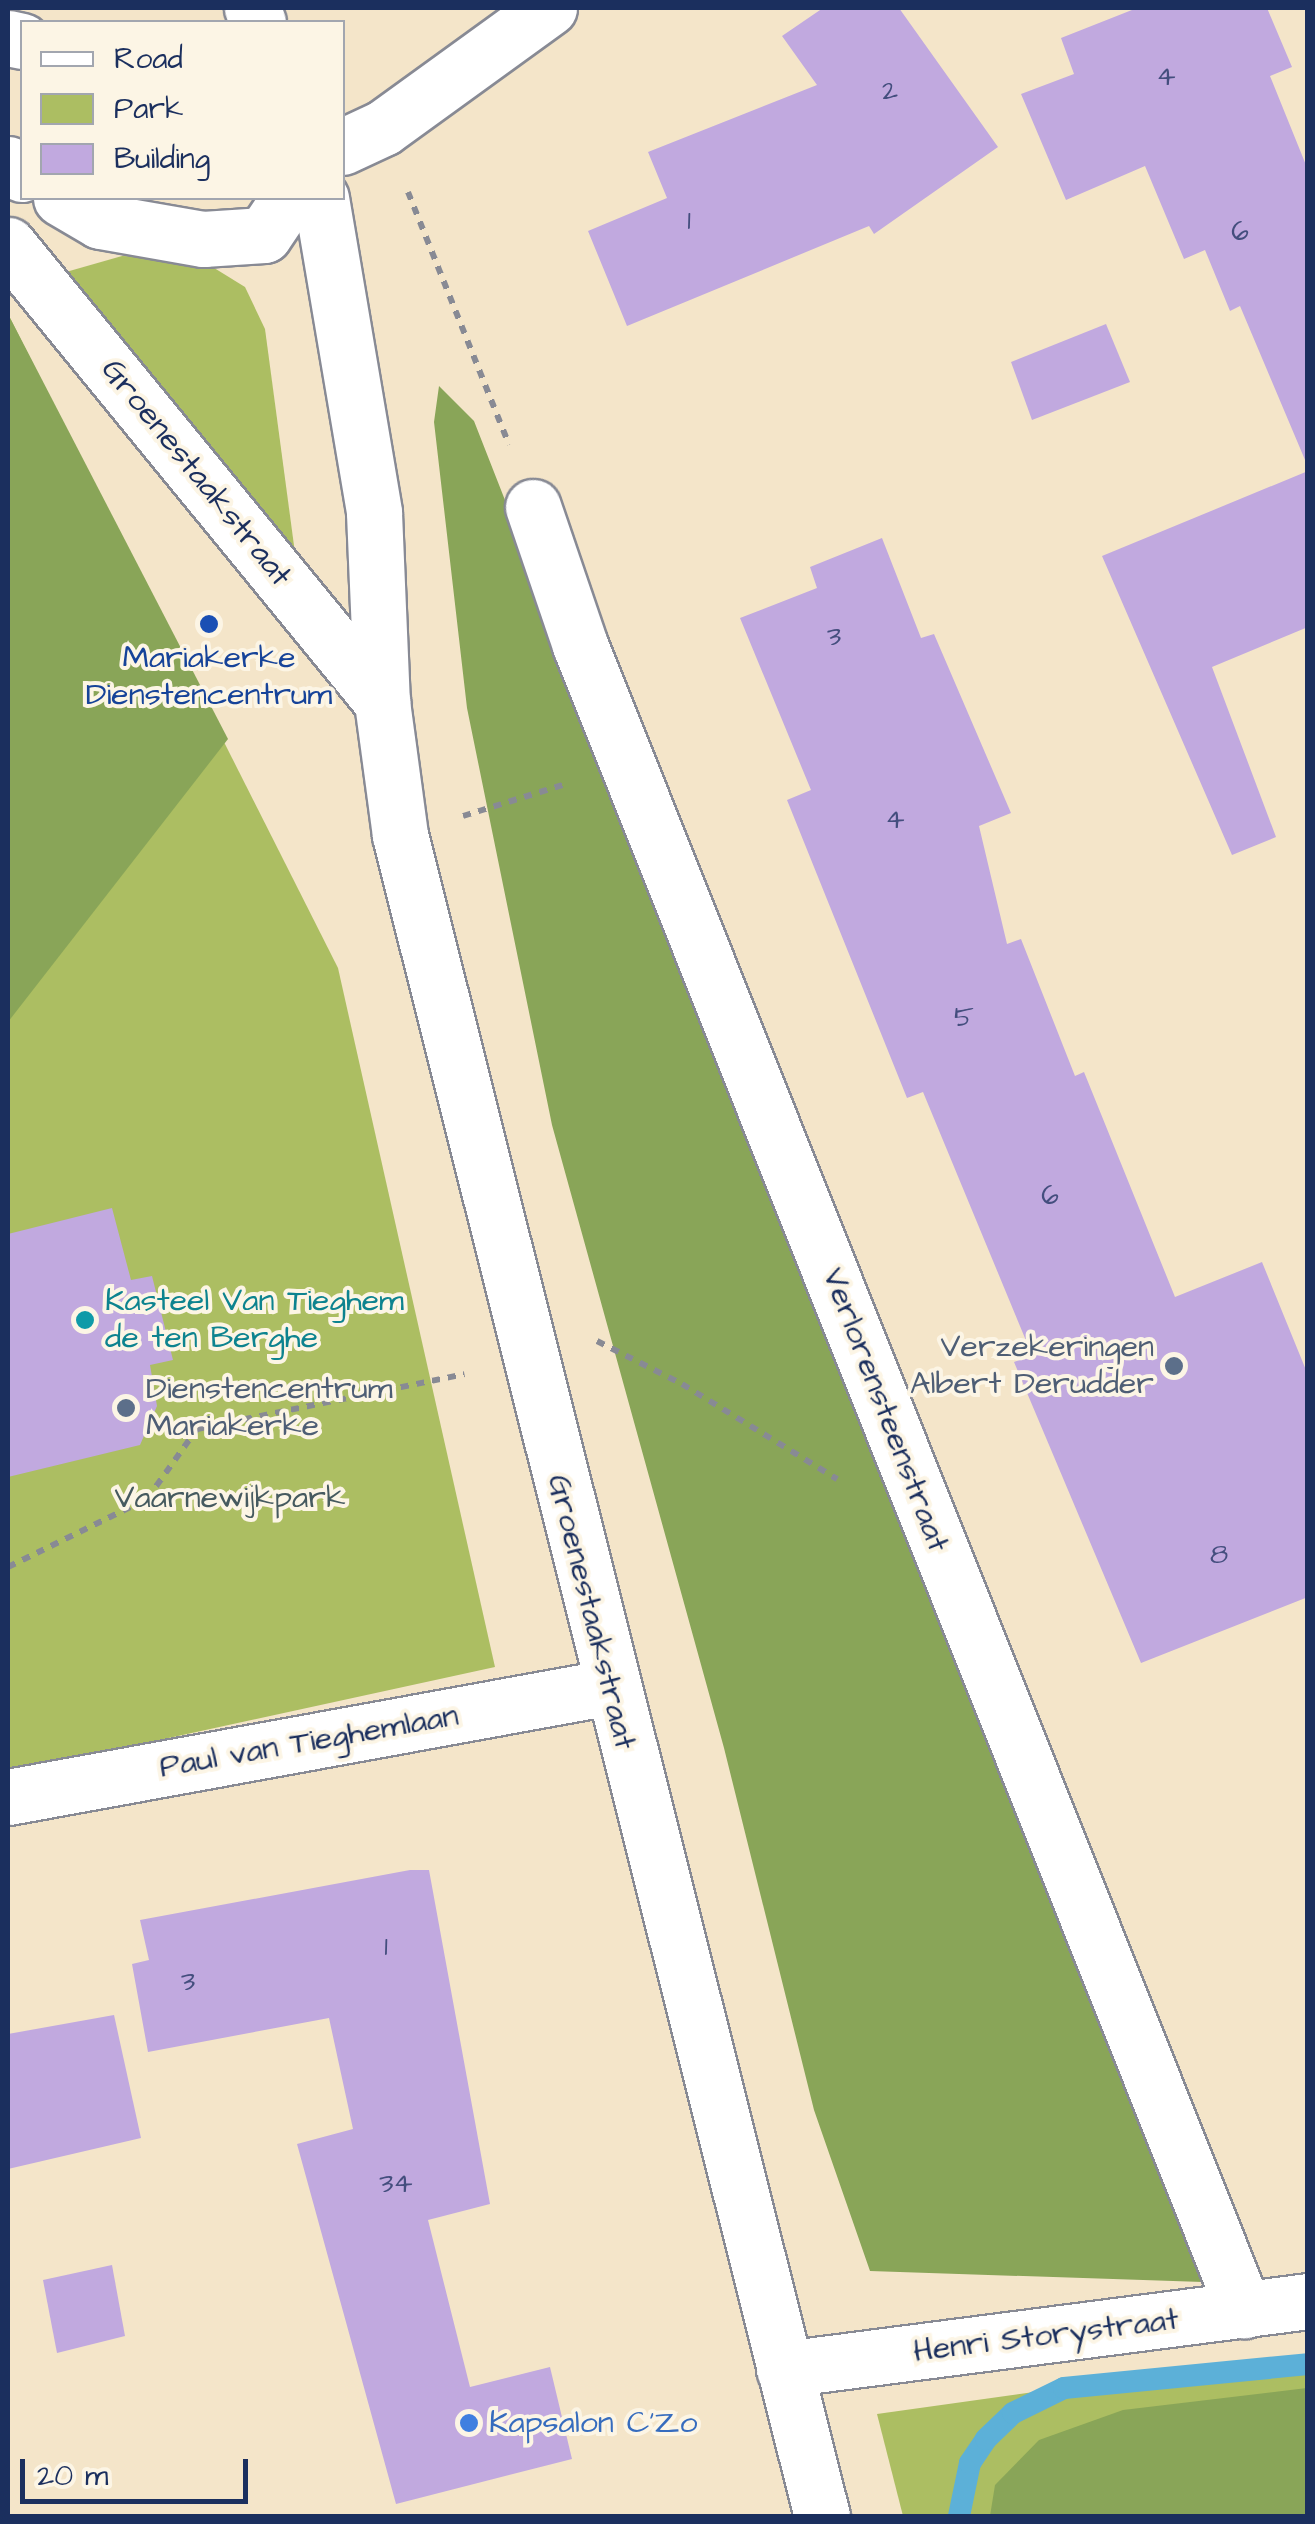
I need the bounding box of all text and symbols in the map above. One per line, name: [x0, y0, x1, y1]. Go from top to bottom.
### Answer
legend: [20, 20, 345, 200]
text: Road: [114, 38, 183, 80]
house number: 4: [1156, 60, 1176, 94]
house number: 2: [882, 74, 898, 108]
text: Park: [114, 88, 183, 130]
text: Building: [114, 138, 210, 180]
house number: 1: [687, 204, 691, 238]
house number: 6: [1231, 215, 1249, 249]
street label: Groenestaakstraat: [92, 351, 300, 595]
marker: Mariakerke Dienstencentrum: [198, 613, 220, 635]
house number: 3: [827, 620, 841, 654]
place label: Mariakerke Dienstencentrum: [86, 640, 332, 715]
house number: 4: [885, 803, 905, 837]
house number: 5: [954, 1001, 974, 1035]
house number: 6: [1041, 1179, 1059, 1213]
street label: Verlorensteenstraat: [813, 1263, 957, 1557]
place label: Kasteel Van Tieghem de ten Berghe: [105, 1283, 404, 1358]
marker: Kasteel Van Tieghem de ten Berghe: [74, 1309, 96, 1331]
place label: Verzekeringen Albert Derudder: [910, 1329, 1154, 1404]
marker: Verzekeringen Albert Derudder: [1163, 1355, 1185, 1377]
place label: Dienstencentrum Mariakerke: [146, 1371, 393, 1446]
marker: Dienstencentrum Mariakerke: [115, 1397, 137, 1419]
street label: Groenestaakstraat: [538, 1471, 644, 1753]
park label: Vaarnewijkpark: [114, 1479, 346, 1517]
house number: 8: [1210, 1538, 1228, 1572]
street label: Paul van Tieghemlaan: [157, 1697, 461, 1787]
house number: 1: [384, 1930, 388, 1964]
house number: 3: [181, 1965, 195, 1999]
house number: 34: [379, 2167, 413, 2201]
street label: Henri Storystraat: [911, 2301, 1181, 2371]
place label: Kapsalon C'Zo: [489, 2404, 698, 2442]
marker: Kapsalon C'Zo: [458, 2412, 480, 2434]
scale bar: [25, 2439, 252, 2501]
text: 20 m: [37, 2455, 108, 2497]

